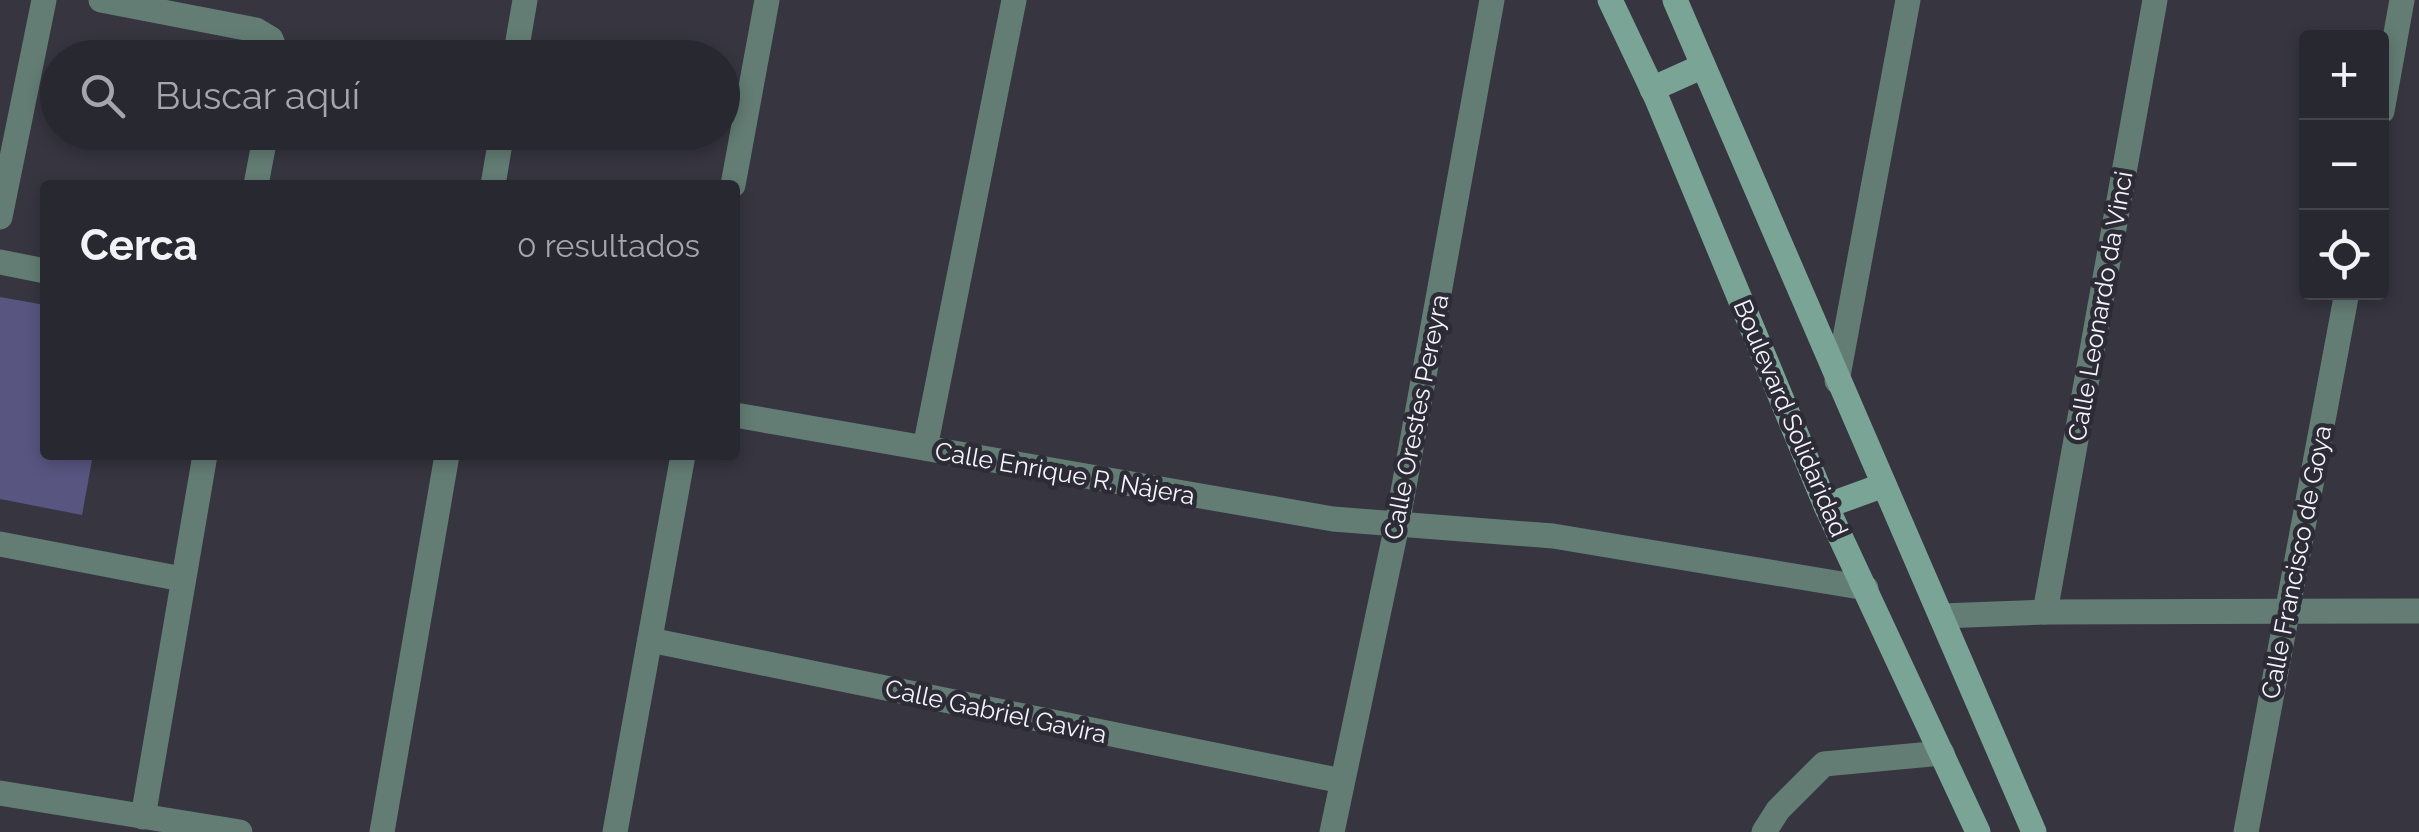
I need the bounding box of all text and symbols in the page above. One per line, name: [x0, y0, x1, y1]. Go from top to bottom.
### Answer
map controls: [2299, 30, 2389, 300]
button: +: [2299, 30, 2389, 120]
search box: [40, 40, 740, 150]
icon: search: [75, 68, 130, 123]
text: Buscar aquí: [155, 73, 360, 118]
button: −: [2299, 120, 2389, 210]
street label: Calle Leonardo da Vinci: [2061, 169, 2139, 443]
button: locate: [2299, 210, 2389, 300]
text: Cerca: [80, 221, 198, 270]
text: 0 resultados: [517, 227, 700, 264]
street label: Calle Orestes Pereyra: [1378, 292, 1454, 542]
street label: Boulevard Solidaridad: [1727, 295, 1855, 541]
street label: Calle Francisco de Goya: [2255, 423, 2337, 701]
street label: Calle Enrique R. Nájera: [933, 435, 1197, 511]
street label: Calle Gabriel Gavira: [882, 673, 1110, 749]

